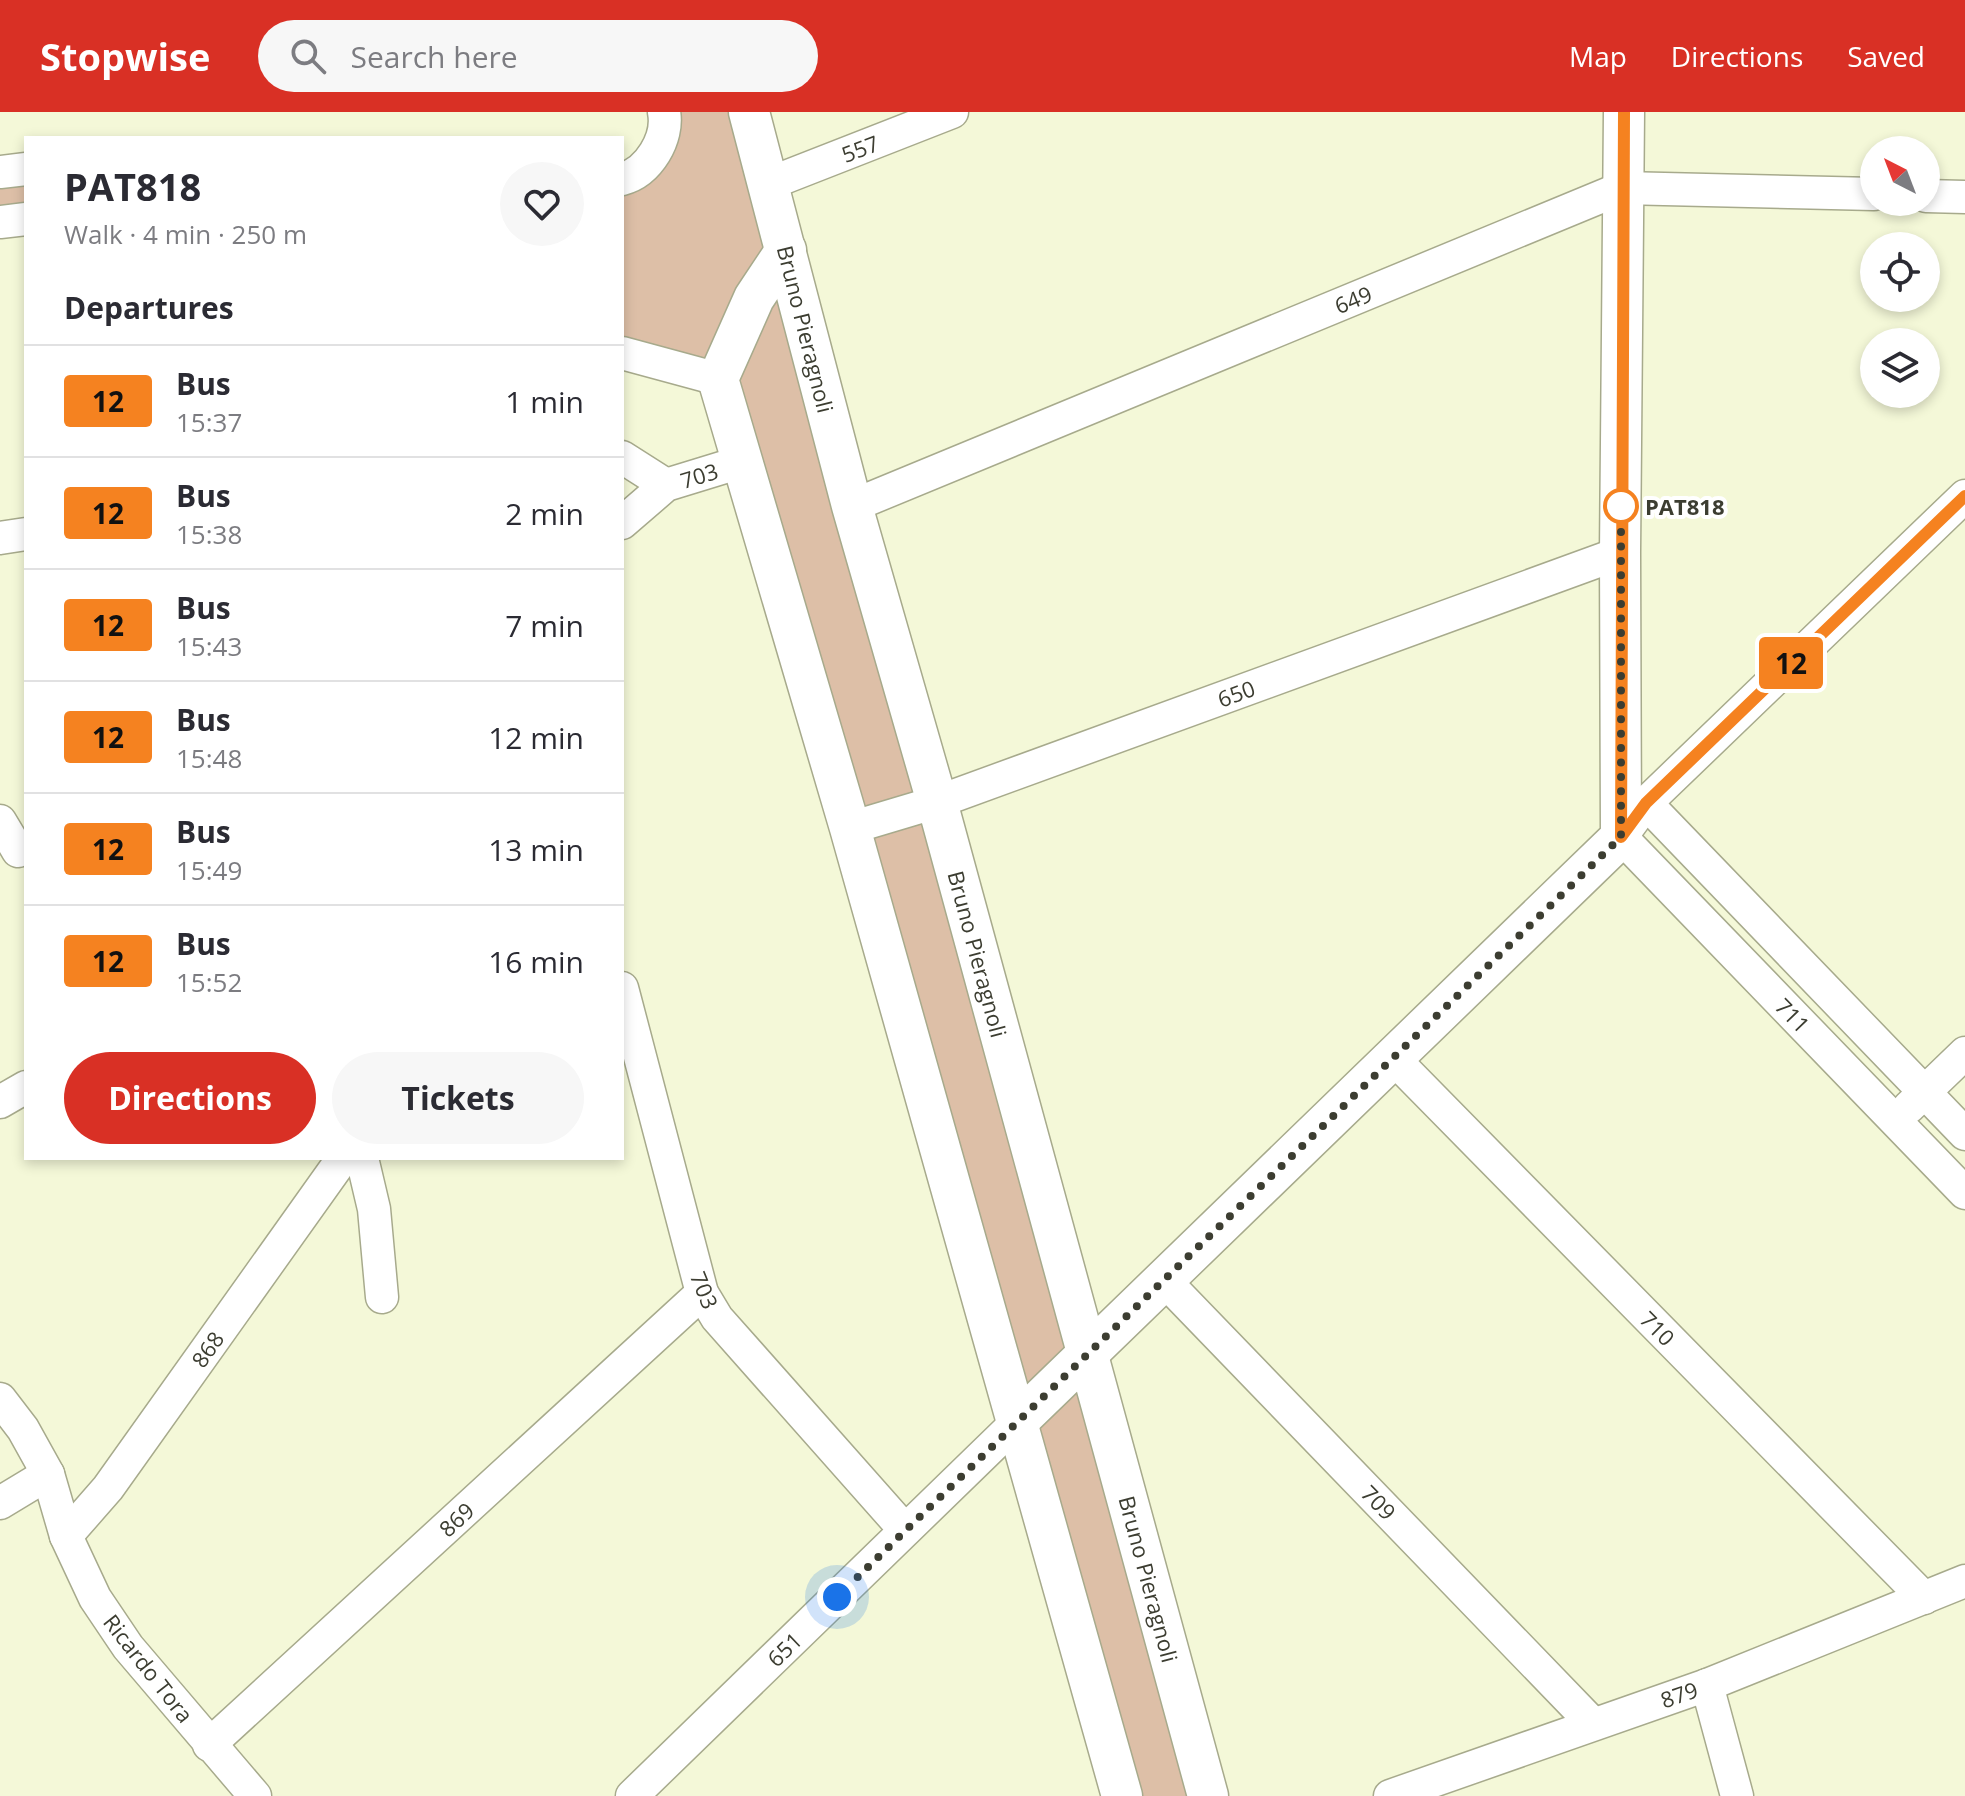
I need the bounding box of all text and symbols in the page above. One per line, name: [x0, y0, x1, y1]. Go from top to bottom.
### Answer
search box: [258, 20, 818, 92]
text: Stopwise: [40, 30, 210, 82]
icon: search: [286, 34, 330, 78]
text: Search here: [350, 36, 518, 77]
text: Map: [1569, 37, 1627, 75]
text: Directions: [1671, 37, 1803, 75]
text: Saved: [1847, 37, 1925, 75]
street label: 557: [837, 127, 883, 169]
north arrow: [1860, 136, 1940, 216]
map controls: [1860, 136, 1940, 408]
text: PAT818: [64, 160, 201, 212]
button: heart: [500, 162, 584, 246]
text: Walk · 4 min · 250 m: [64, 216, 307, 252]
button: locate: [1860, 232, 1940, 312]
street label: Bruno Pieragnoli: [771, 242, 841, 416]
street label: 649: [1330, 278, 1376, 320]
text: Departures: [64, 287, 234, 328]
button: layers: [1860, 328, 1940, 408]
text: Bus: [176, 363, 231, 404]
text: 1 min: [505, 381, 584, 422]
text: 12: [92, 382, 124, 420]
text: 15:37: [176, 404, 242, 440]
street label: 703: [677, 455, 721, 495]
text: Bus: [176, 475, 231, 516]
marker: PAT818: [1604, 489, 1638, 523]
place label: PAT818: [1645, 491, 1724, 521]
text: 2 min: [505, 493, 584, 534]
text: 12: [92, 494, 124, 532]
text: 15:38: [176, 516, 242, 552]
text: Bus: [176, 587, 231, 628]
text: 7 min: [505, 605, 584, 646]
text: 12: [92, 606, 124, 644]
text: 15:43: [176, 628, 242, 664]
line badge: 12: [1755, 637, 1827, 689]
text: 12: [1775, 644, 1807, 682]
street label: 650: [1213, 672, 1259, 714]
text: Bus: [176, 699, 231, 740]
text: 12 min: [488, 717, 584, 758]
text: 12: [92, 718, 124, 756]
text: 15:48: [176, 740, 242, 776]
text: Bus: [176, 811, 231, 852]
text: 13 min: [488, 829, 584, 870]
text: 12: [92, 830, 124, 868]
text: 15:49: [176, 852, 242, 888]
street label: Bruno Pieragnoli: [941, 867, 1015, 1041]
text: Bus: [176, 923, 231, 964]
text: 16 min: [488, 941, 584, 982]
text: 12: [92, 942, 124, 980]
text: 15:52: [176, 964, 242, 1000]
street label: 711: [1769, 991, 1817, 1039]
button: Directions: [64, 1052, 316, 1144]
button: Tickets: [332, 1052, 584, 1144]
street label: 703: [684, 1267, 726, 1313]
street label: 710: [1634, 1304, 1682, 1352]
street label: 868: [184, 1325, 230, 1373]
street label: 709: [1355, 1478, 1403, 1526]
street label: Bruno Pieragnoli: [1112, 1492, 1186, 1666]
street label: 869: [432, 1495, 480, 1543]
your location: [817, 1577, 857, 1617]
street label: Ricardo Tora: [97, 1608, 201, 1728]
street label: 651: [760, 1625, 808, 1673]
street label: 879: [1656, 1674, 1702, 1714]

